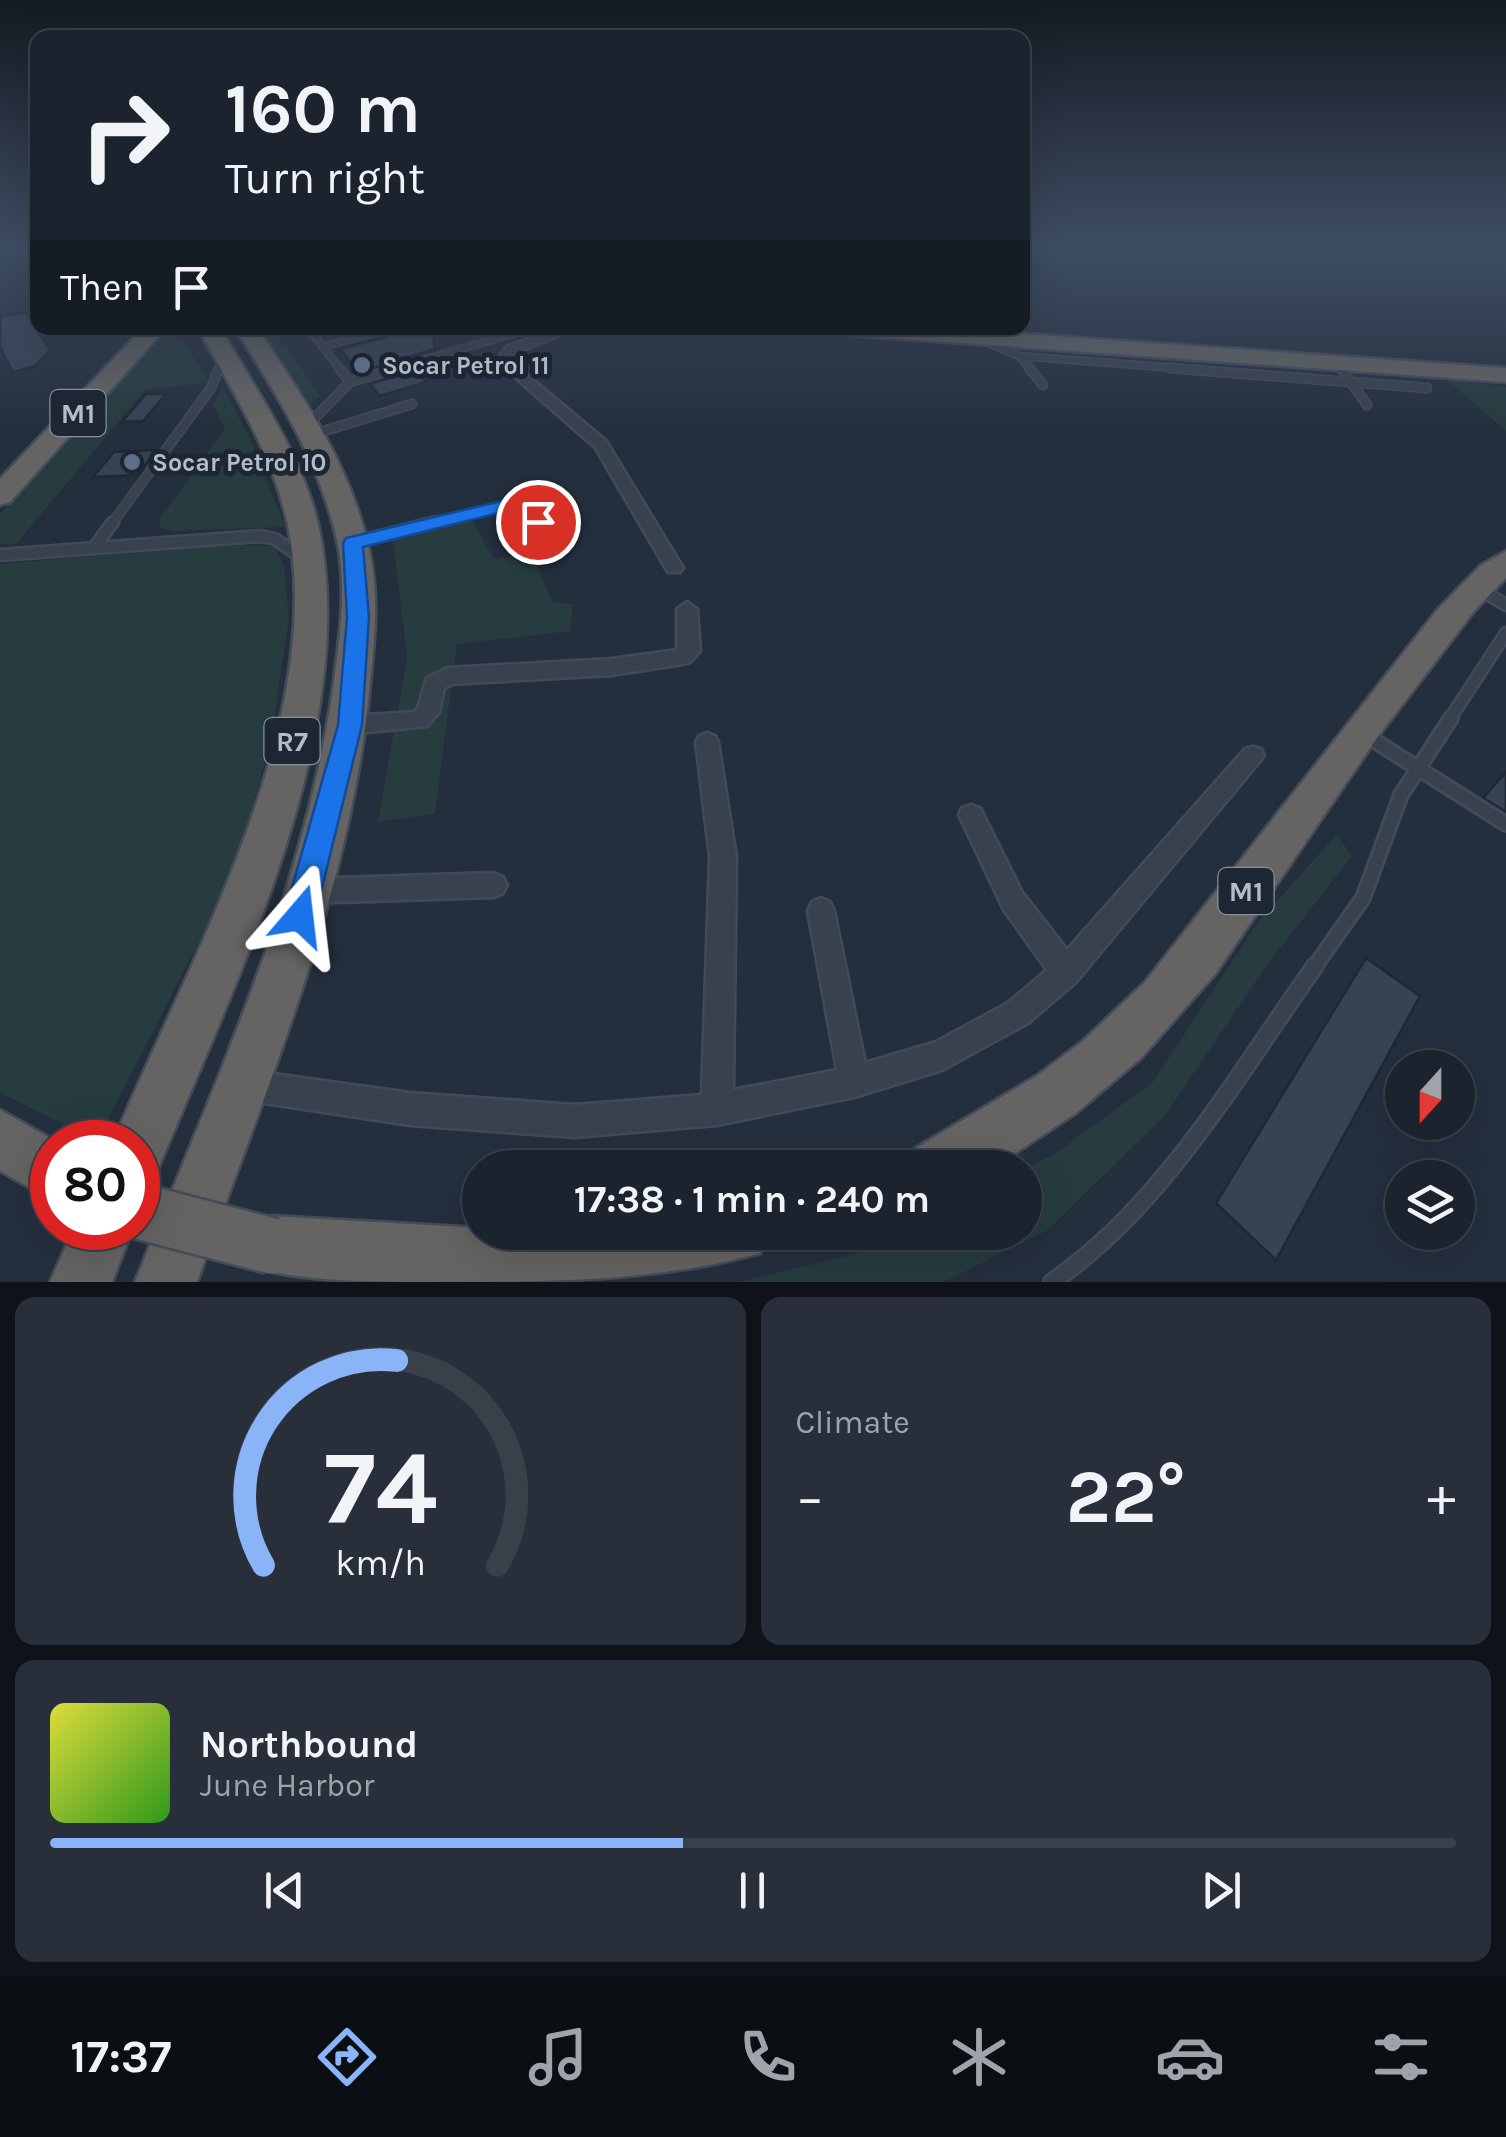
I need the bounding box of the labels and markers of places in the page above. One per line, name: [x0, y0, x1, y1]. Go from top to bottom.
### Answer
place label: Socar Petrol 11: [382, 351, 549, 380]
marker: Socar Petrol 11: [351, 354, 373, 376]
place label: Socar Petrol 10: [152, 448, 326, 477]
marker: Socar Petrol 10: [121, 451, 143, 473]
pin: [496, 480, 581, 565]

